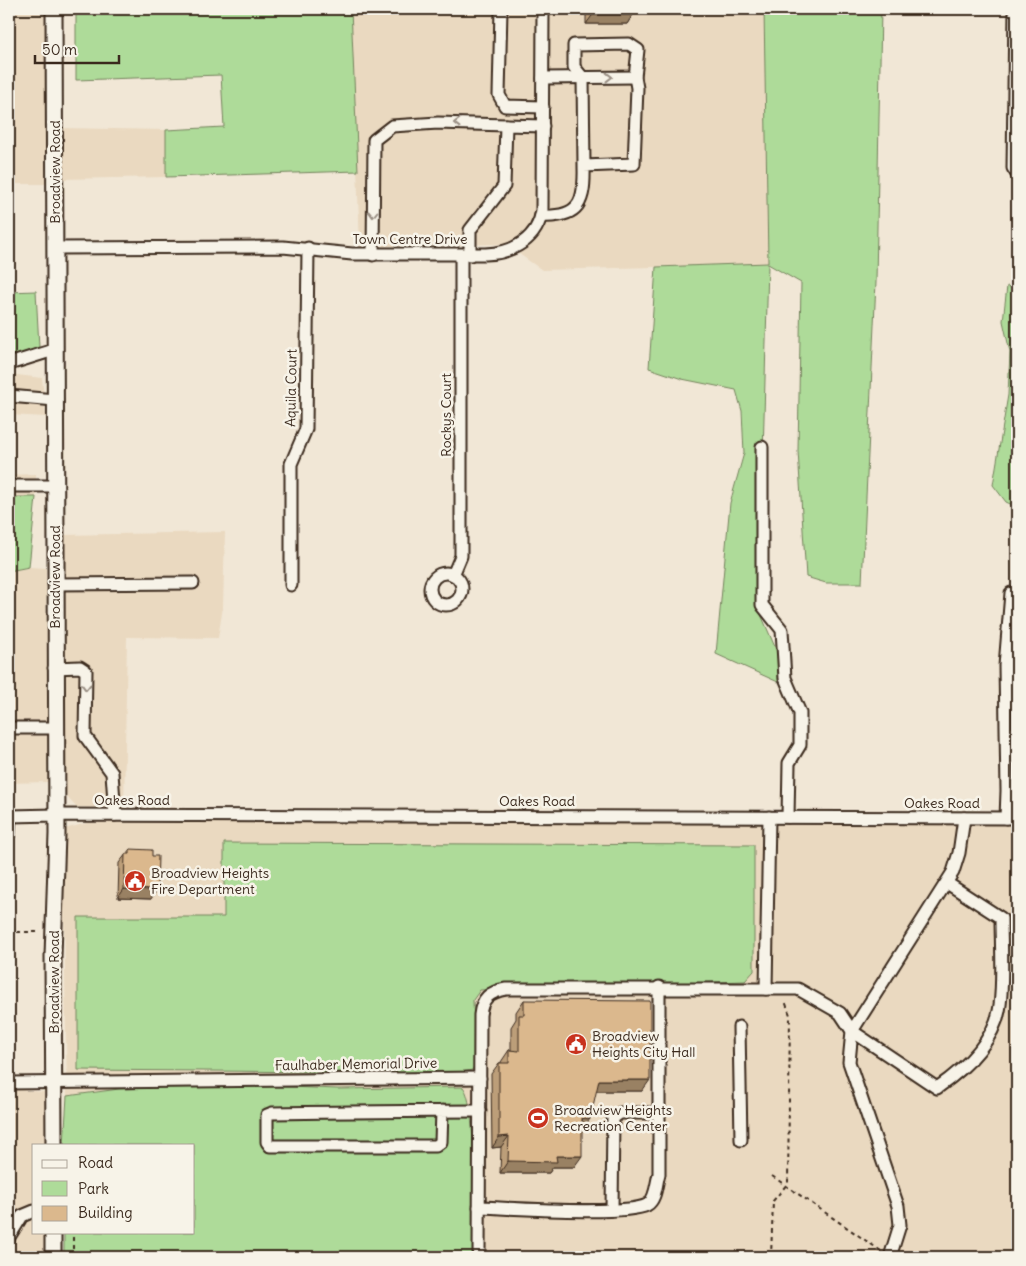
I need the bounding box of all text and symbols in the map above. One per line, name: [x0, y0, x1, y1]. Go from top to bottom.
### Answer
scale bar: [35, 32, 119, 64]
text: 50 m: [42, 40, 77, 59]
one-way arrow: [606, 72, 613, 82]
one-way arrow: [453, 118, 461, 128]
street label: Broadview Road: [46, 120, 64, 224]
one-way arrow: [368, 210, 378, 218]
street label: Town Centre Drive: [352, 230, 468, 248]
street label: Aquila Court: [281, 349, 301, 427]
street label: Rockys Court: [437, 373, 455, 457]
street label: Broadview Road: [46, 525, 64, 629]
one-way arrow: [80, 683, 91, 691]
street label: Oakes Road: [94, 791, 170, 809]
street label: Oakes Road: [499, 792, 575, 810]
street label: Oakes Road: [904, 794, 980, 812]
place label: Broadview Heights Fire Department: [151, 864, 269, 898]
public building icon: Broadview Heights Fire Department: [123, 869, 147, 893]
street label: Broadview Road: [45, 930, 63, 1034]
place label: Broadview Heights City Hall: [592, 1027, 696, 1061]
public building icon: Broadview Heights City Hall: [564, 1032, 588, 1056]
street label: Faulhaber Memorial Drive: [275, 1054, 437, 1074]
place label: Broadview Heights Recreation Center: [554, 1101, 672, 1135]
sports icon: Broadview Heights Recreation Center: [526, 1106, 550, 1130]
legend: [32, 1144, 195, 1234]
text: Road: [78, 1153, 113, 1172]
text: Park: [78, 1179, 109, 1198]
text: Building: [78, 1203, 133, 1222]

